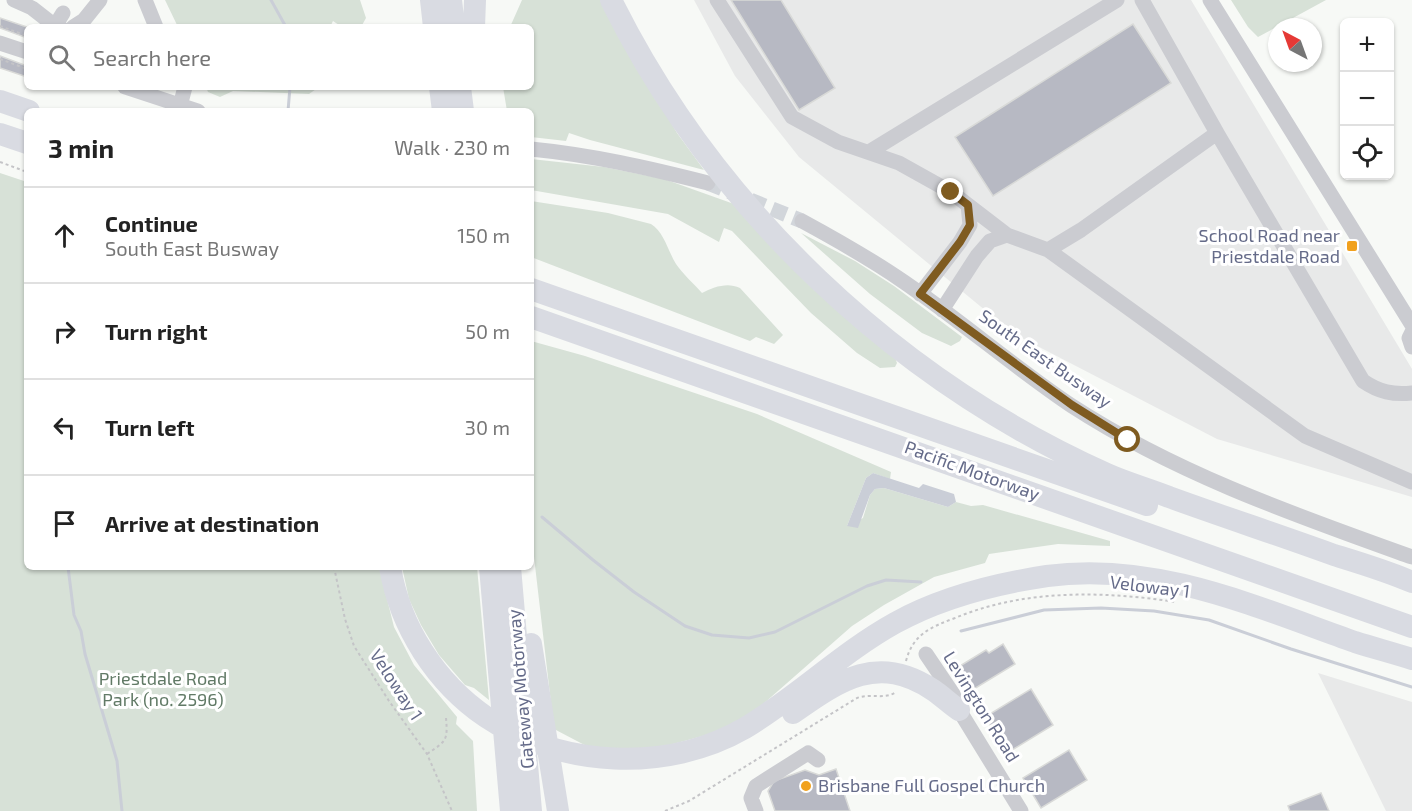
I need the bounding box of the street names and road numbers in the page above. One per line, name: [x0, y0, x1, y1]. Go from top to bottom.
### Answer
street label: South East Busway: [975, 304, 1116, 412]
street label: Pacific Motorway: [902, 435, 1043, 505]
street label: Veloway 1: [1109, 570, 1191, 602]
street label: Gateway Motorway: [502, 608, 538, 770]
street label: Veloway 1: [366, 645, 428, 724]
street label: Levington Road: [939, 647, 1025, 766]

